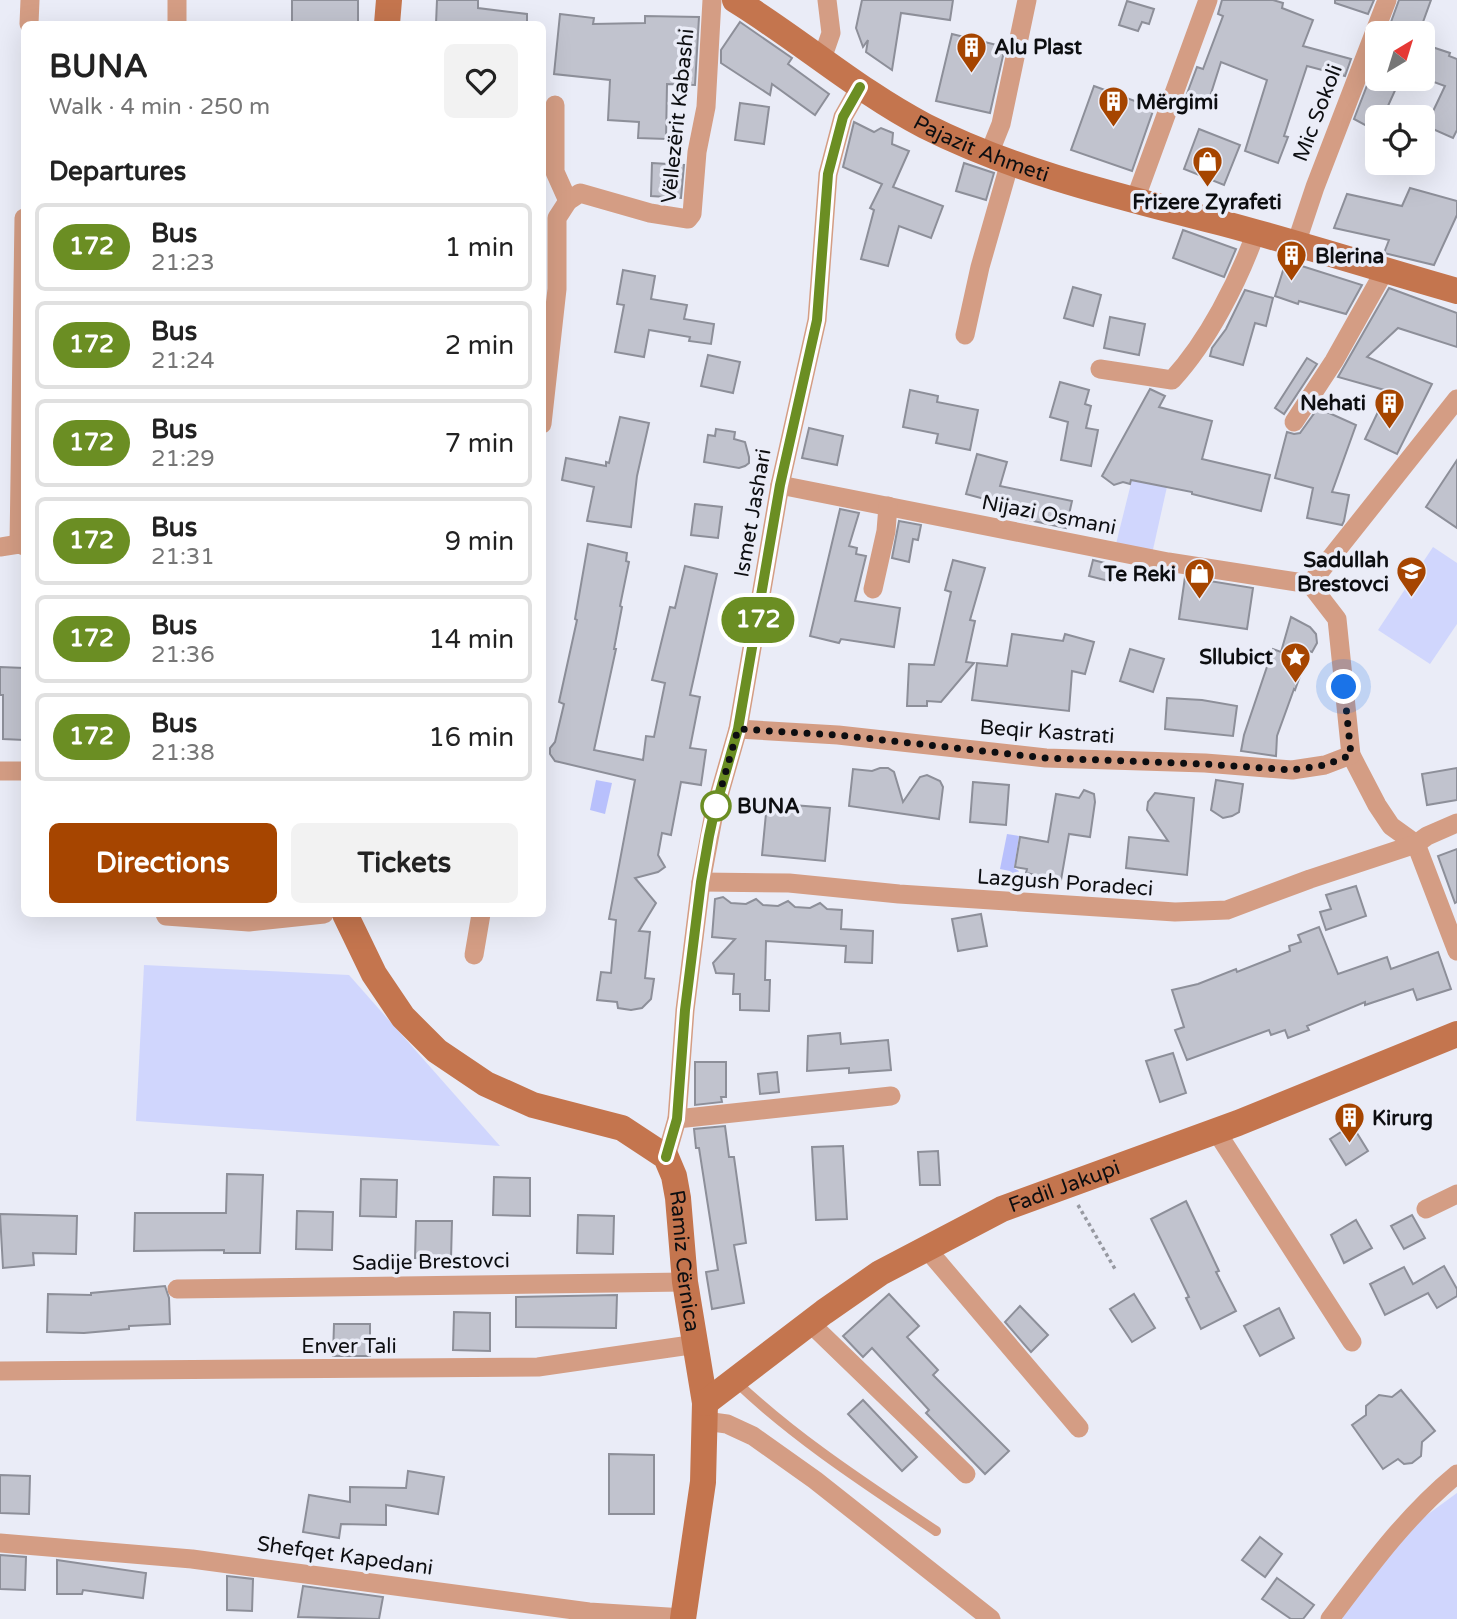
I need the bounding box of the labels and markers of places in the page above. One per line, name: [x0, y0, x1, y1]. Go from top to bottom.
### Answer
building icon: Alu Plast: [954, 30, 988, 74]
place label: Alu Plast: [994, 35, 1082, 60]
building icon: Mërgimi: [1096, 85, 1130, 129]
place label: Mërgimi: [1136, 90, 1219, 115]
shop icon: Frizere Zyrafeti: [1190, 145, 1224, 189]
place label: Frizere Zyrafeti: [1132, 190, 1282, 215]
building icon: Blerina: [1275, 239, 1309, 283]
place label: Blerina: [1315, 244, 1384, 269]
building icon: Nehati: [1372, 386, 1406, 430]
place label: Nehati: [1300, 391, 1366, 416]
place label: Sadullah Brestovci: [1297, 548, 1389, 597]
school or university icon: Sadullah Brestovci: [1395, 555, 1429, 599]
shop icon: Te Reki: [1182, 557, 1216, 601]
place label: Te Reki: [1103, 562, 1176, 587]
place icon: Sllubict: [1279, 640, 1313, 684]
place label: Sllubict: [1199, 645, 1273, 670]
marker: BUNA: [701, 791, 731, 821]
place label: BUNA: [737, 794, 800, 819]
building icon: Kirurg: [1332, 1101, 1366, 1145]
place label: Kirurg: [1372, 1106, 1433, 1131]

